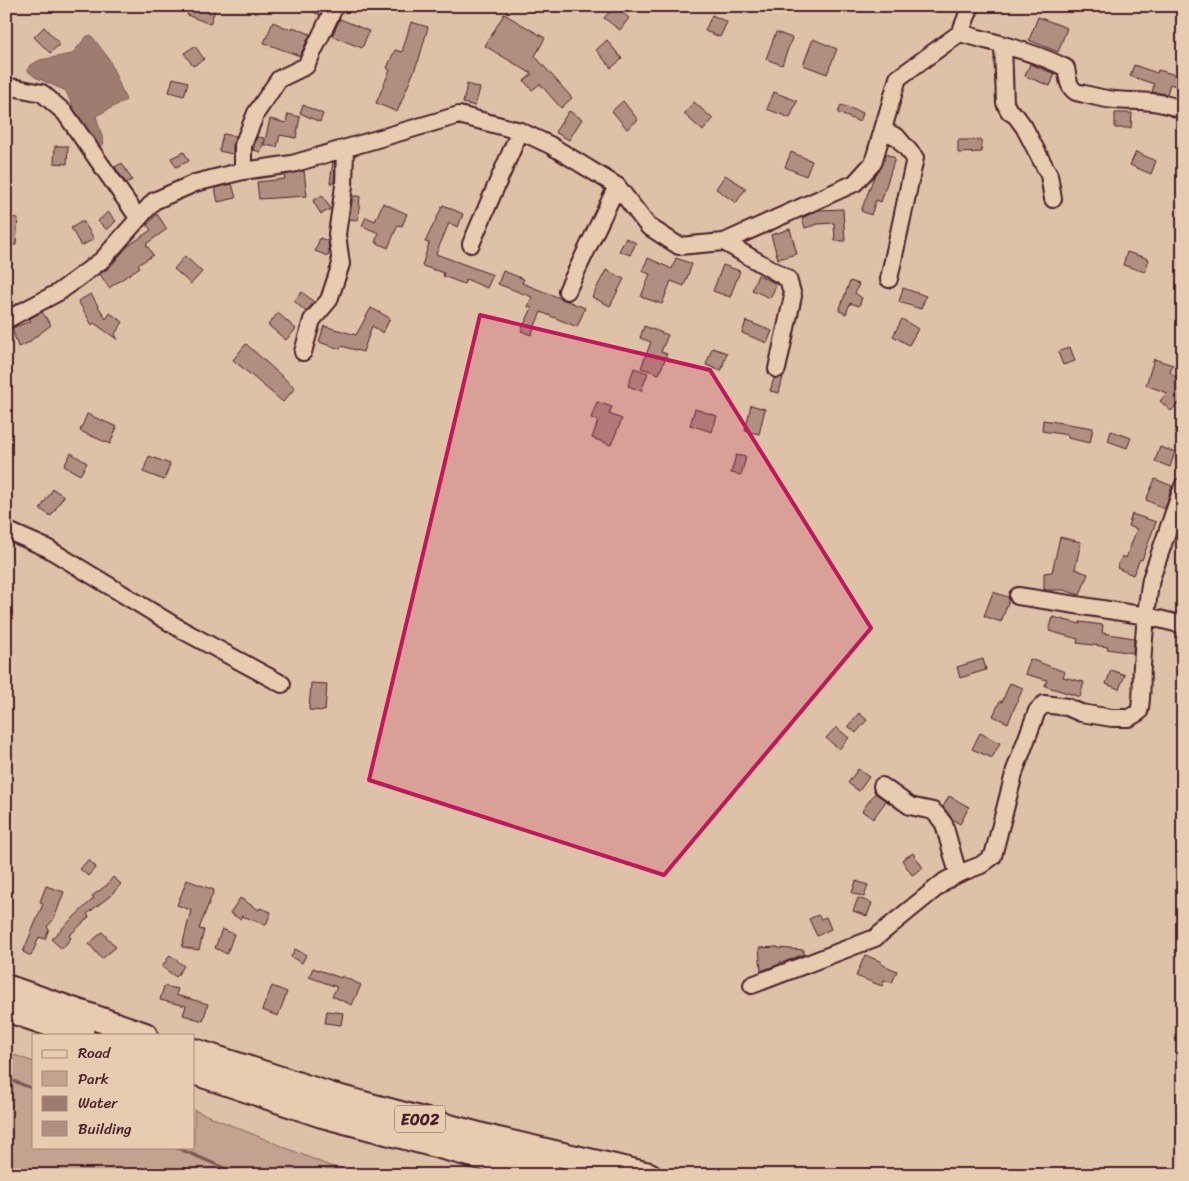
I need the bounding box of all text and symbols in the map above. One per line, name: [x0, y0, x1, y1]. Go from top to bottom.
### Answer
legend: [32, 1034, 195, 1148]
text: Road: [78, 1040, 111, 1066]
text: Park: [78, 1066, 109, 1092]
text: Water: [78, 1090, 118, 1116]
road number: E002: [395, 1106, 445, 1132]
text: Building: [78, 1116, 132, 1142]

